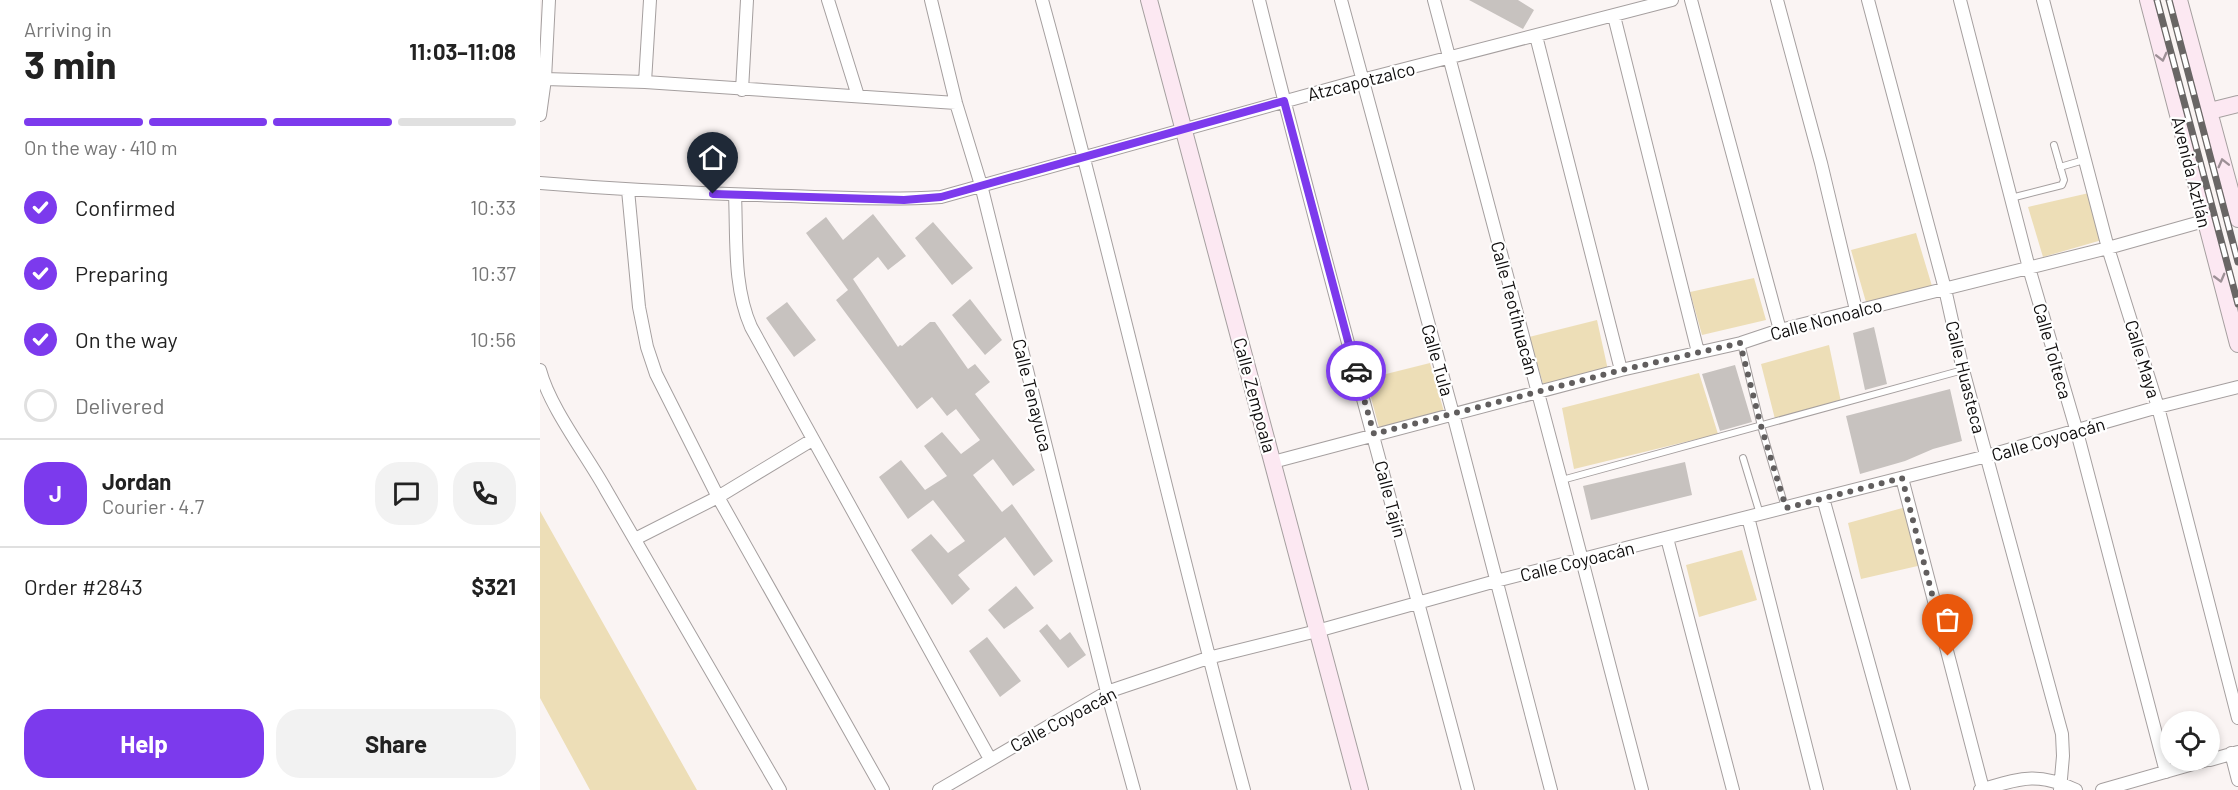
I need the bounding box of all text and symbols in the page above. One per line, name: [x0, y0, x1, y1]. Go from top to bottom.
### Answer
text: Arriving in: [24, 17, 112, 41]
text: 11:03–11:08: [409, 38, 516, 64]
text: 3 min: [24, 40, 117, 87]
one-way arrow: [2155, 52, 2168, 62]
street label: Atzcapotzalco: [1305, 57, 1417, 105]
street label: Avenida Aztlán: [2168, 114, 2216, 230]
pin: [687, 132, 738, 194]
text: On the way · 410 m: [24, 135, 178, 159]
icon: home: [696, 141, 729, 174]
one-way arrow: [2218, 158, 2231, 168]
icon: check: [24, 191, 57, 224]
text: Confirmed: [75, 194, 175, 220]
text: 10:33: [470, 195, 516, 219]
street label: Calle Teotihuacán: [1487, 239, 1543, 377]
icon: check: [24, 257, 57, 290]
text: Preparing: [75, 260, 168, 286]
text: 10:37: [471, 261, 516, 285]
one-way arrow: [2213, 272, 2225, 283]
street label: Calle Nonoalco: [1767, 293, 1885, 345]
street label: Calle Tolteca: [2029, 300, 2077, 402]
street label: Calle Maya: [2121, 317, 2165, 401]
street label: Calle Huasteca: [1941, 318, 1991, 436]
street label: Calle Tula: [1417, 321, 1459, 399]
icon: check: [24, 323, 57, 356]
text: On the way: [75, 326, 178, 352]
text: 10:56: [470, 327, 516, 351]
street label: Calle Zempoala: [1229, 335, 1281, 455]
street label: Calle Tenayuca: [1008, 336, 1058, 454]
courier: [1326, 341, 1386, 401]
icon: car: [1340, 355, 1373, 388]
text: Delivered: [75, 392, 164, 418]
street label: Calle Coyoacán: [1989, 412, 2107, 466]
street label: Calle Tajín: [1370, 458, 1412, 540]
button: chat: [375, 462, 438, 525]
button: phone: [453, 462, 516, 525]
text: Jordan: [102, 468, 171, 494]
text: J: [49, 480, 62, 506]
text: Courier · 4.7: [102, 494, 204, 518]
street label: Calle Coyoacán: [1518, 536, 1636, 586]
text: Order #2843: [24, 573, 143, 599]
text: $321: [472, 573, 516, 599]
pin: [1922, 594, 1973, 656]
icon: bag: [1931, 603, 1964, 636]
street label: Calle Coyoacán: [1006, 682, 1120, 756]
button: Help: [24, 709, 264, 778]
button: Share: [276, 709, 516, 778]
map controls: [2160, 711, 2220, 771]
button: locate: [2160, 711, 2220, 771]

